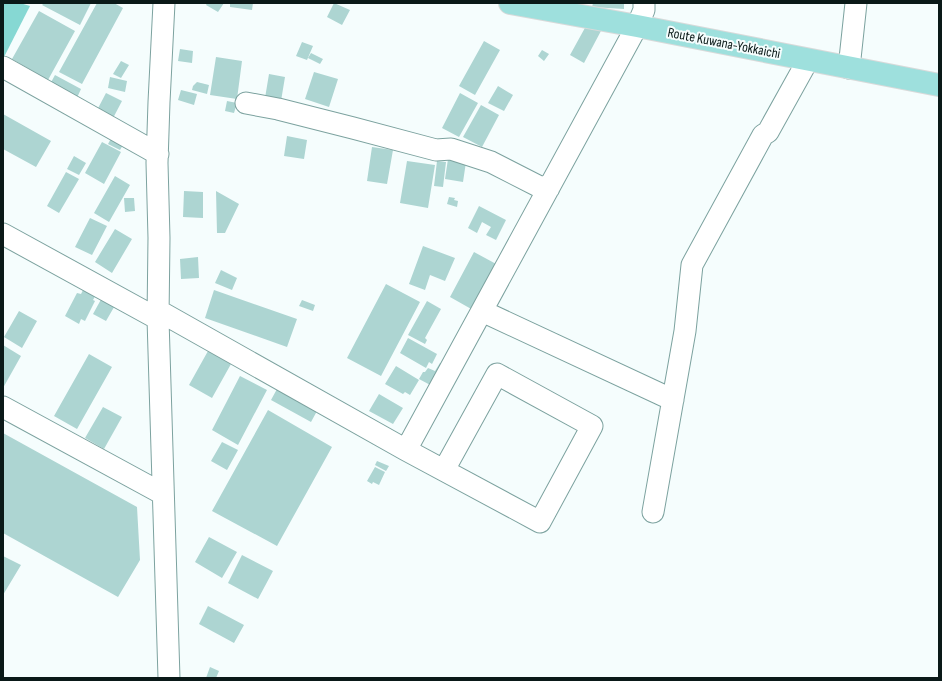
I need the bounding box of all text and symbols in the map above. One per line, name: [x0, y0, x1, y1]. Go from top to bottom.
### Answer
street label: Route Kuwana-Yokkaichi: [666, 24, 782, 62]

